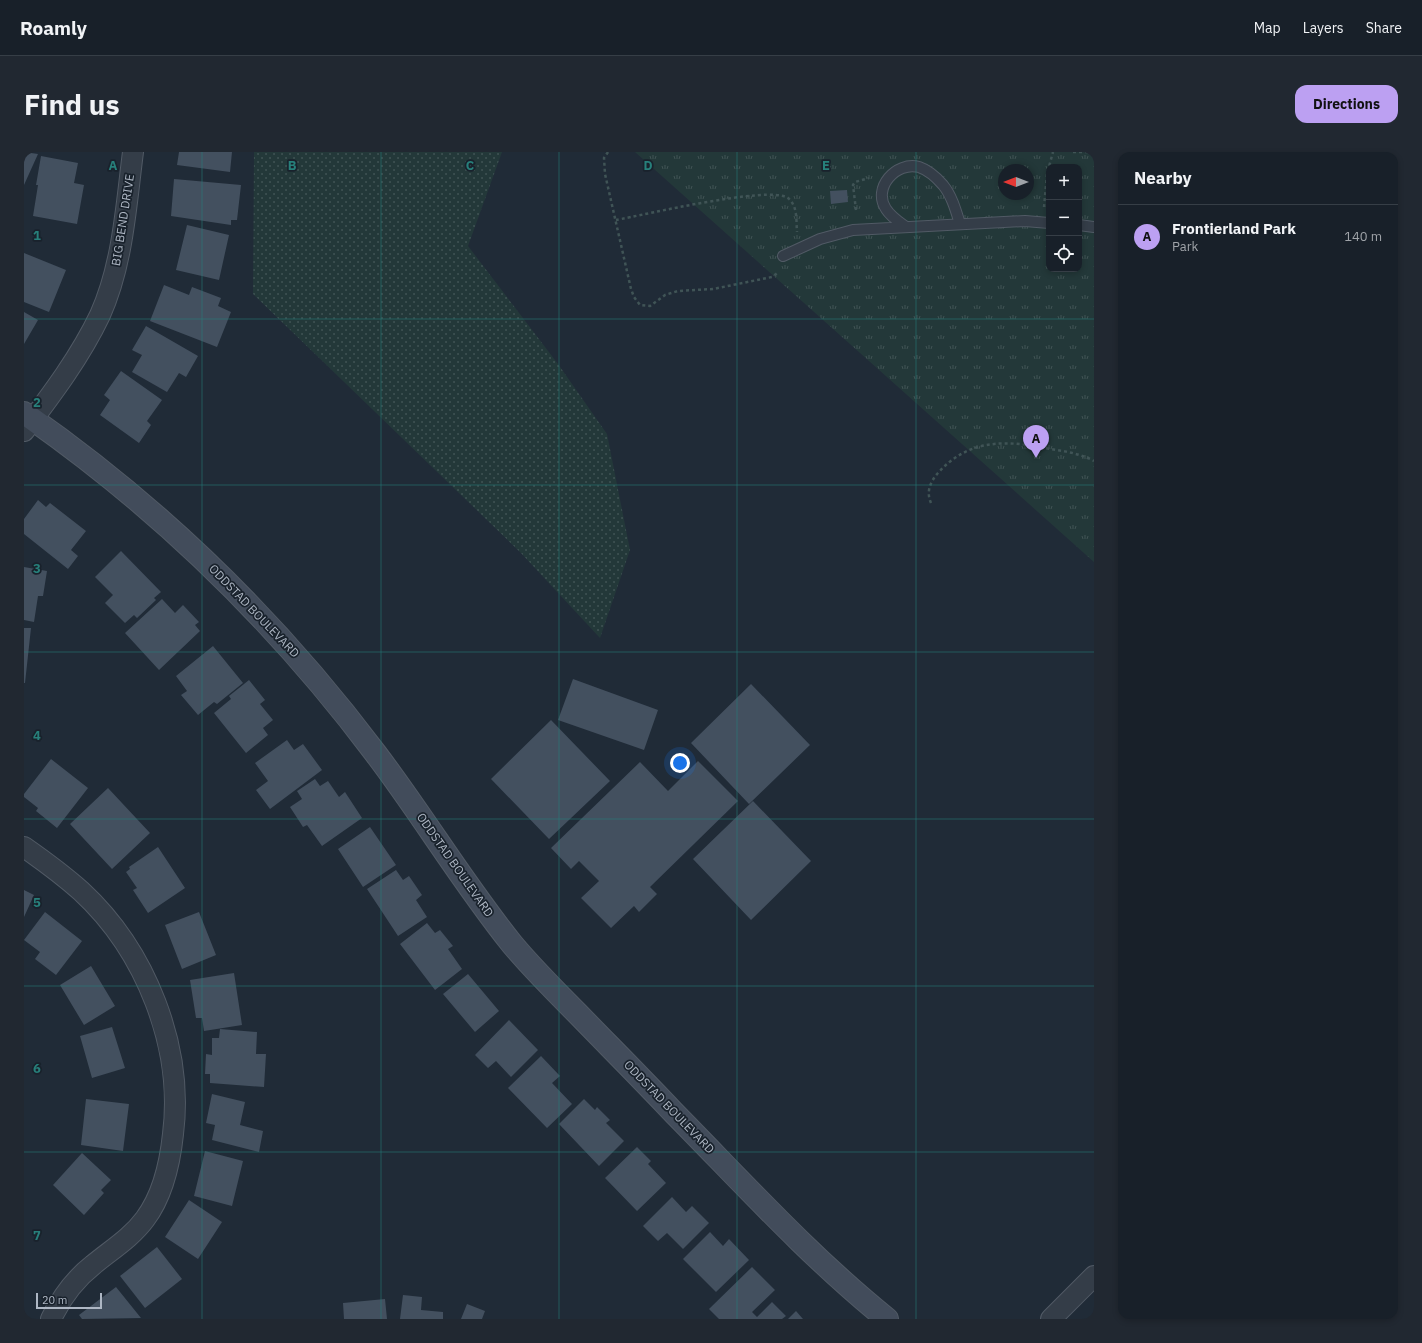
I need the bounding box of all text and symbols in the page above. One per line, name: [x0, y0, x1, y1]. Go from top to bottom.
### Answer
text: Roamly: [20, 16, 87, 40]
text: Map: [1254, 19, 1281, 37]
text: Layers: [1303, 19, 1344, 37]
text: Share: [1366, 19, 1402, 37]
button: Directions: [1295, 85, 1398, 123]
text: Find us: [24, 86, 120, 123]
text: A: [109, 157, 118, 174]
text: B: [288, 157, 297, 174]
text: C: [466, 157, 475, 174]
text: D: [643, 157, 653, 174]
text: E: [822, 157, 830, 174]
north arrow: [998, 164, 1034, 200]
map controls: [1046, 164, 1082, 272]
button: +: [1046, 164, 1082, 200]
text: Nearby: [1134, 167, 1192, 189]
street label: BIG BEND DRIVE: [108, 173, 137, 267]
button: −: [1046, 200, 1082, 236]
text: Frontierland Park: [1172, 219, 1296, 238]
text: 1: [33, 227, 41, 244]
text: A: [1143, 228, 1151, 245]
text: 140 m: [1344, 228, 1382, 245]
button: locate: [1046, 236, 1082, 272]
text: Park: [1172, 238, 1198, 255]
text: 2: [33, 394, 41, 411]
pin: A: [1023, 425, 1049, 458]
text: 3: [33, 560, 41, 577]
street label: ODDSTAD BOULEVARD: [206, 561, 303, 660]
text: 4: [33, 727, 41, 744]
your location: [670, 753, 690, 773]
street label: ODDSTAD BOULEVARD: [414, 810, 497, 920]
text: 5: [33, 894, 41, 911]
street label: ODDSTAD BOULEVARD: [621, 1057, 718, 1156]
text: 6: [33, 1060, 41, 1077]
text: 7: [33, 1227, 41, 1244]
scale bar: [36, 1291, 102, 1310]
text: 20 m: [42, 1293, 67, 1307]

